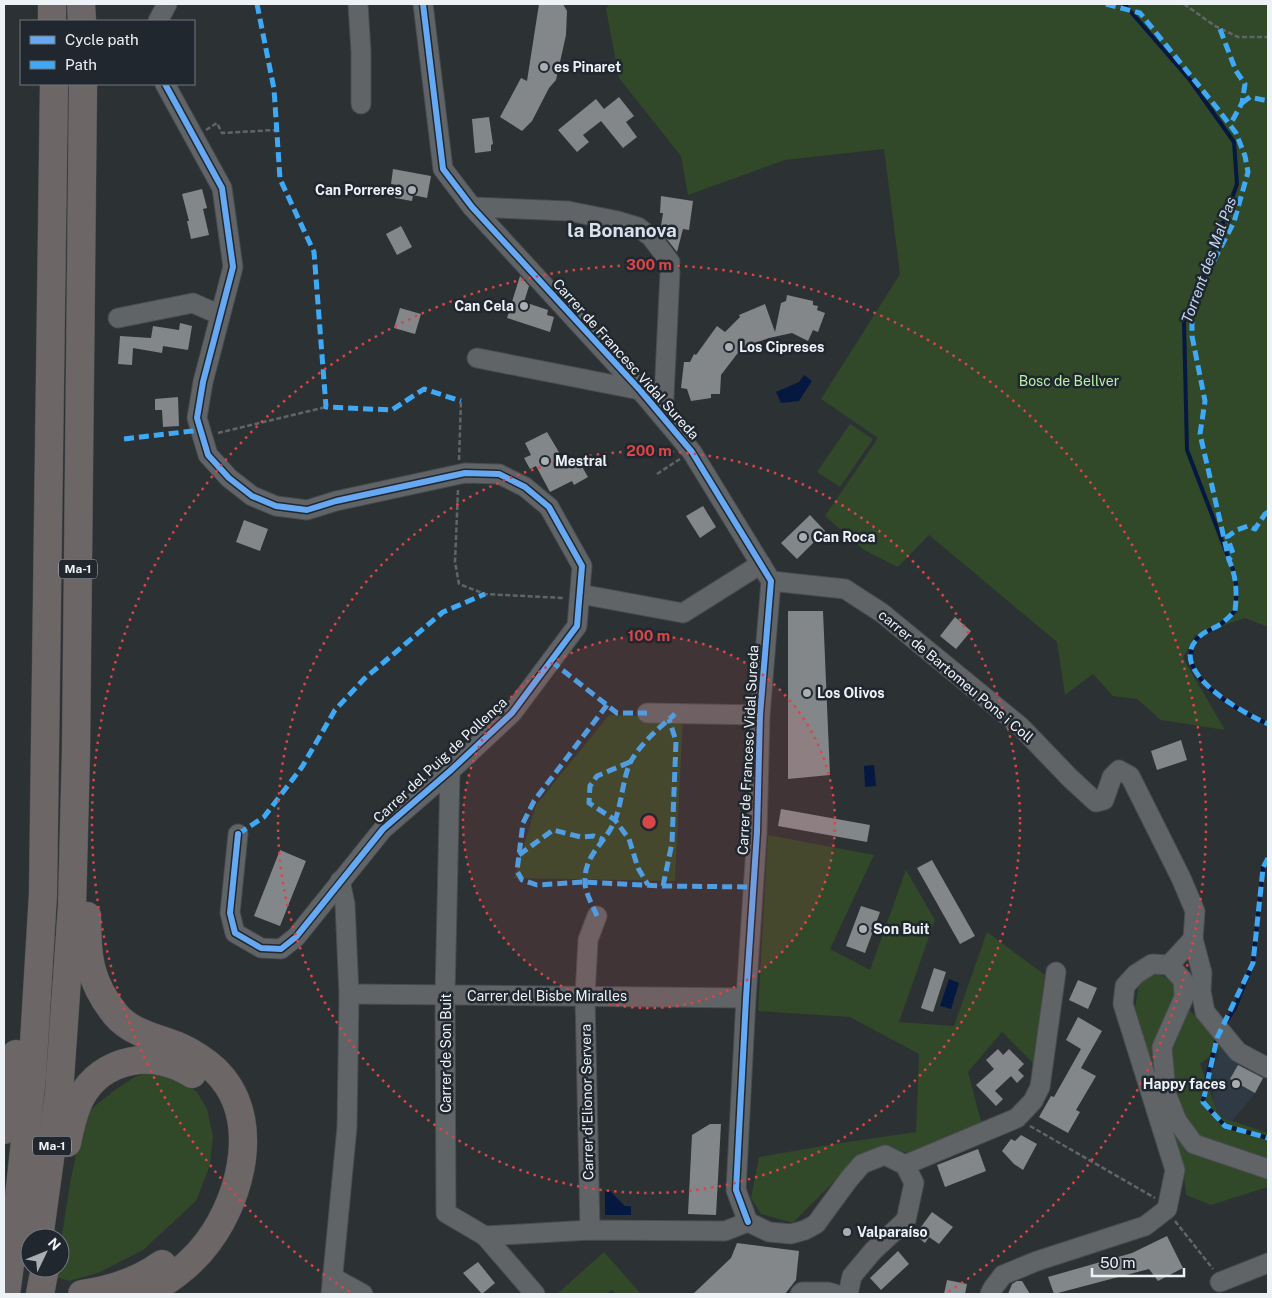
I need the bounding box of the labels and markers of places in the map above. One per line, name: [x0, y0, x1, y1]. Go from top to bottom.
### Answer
place label: es Pinaret: [554, 59, 621, 75]
marker: es Pinaret: [538, 61, 550, 73]
place label: Can Porreres: [315, 182, 402, 198]
marker: Can Porreres: [406, 184, 418, 196]
place label: Can Cela: [454, 298, 514, 314]
marker: Can Cela: [518, 300, 530, 312]
place label: Los Cipreses: [739, 339, 824, 355]
marker: Los Cipreses: [723, 341, 735, 353]
place label: Mestral: [555, 453, 607, 469]
marker: Mestral: [539, 455, 551, 467]
place label: Can Roca: [813, 529, 875, 545]
marker: Can Roca: [797, 531, 809, 543]
place label: Los Olivos: [817, 685, 885, 701]
marker: Los Olivos: [801, 687, 813, 699]
centre of rings: [640, 813, 658, 831]
place label: Son Buit: [873, 921, 930, 937]
marker: Son Buit: [857, 923, 869, 935]
place label: Happy faces: [1143, 1076, 1226, 1092]
marker: Happy faces: [1230, 1078, 1242, 1090]
place label: Valparaíso: [857, 1224, 928, 1240]
marker: Valparaíso: [841, 1226, 853, 1238]

